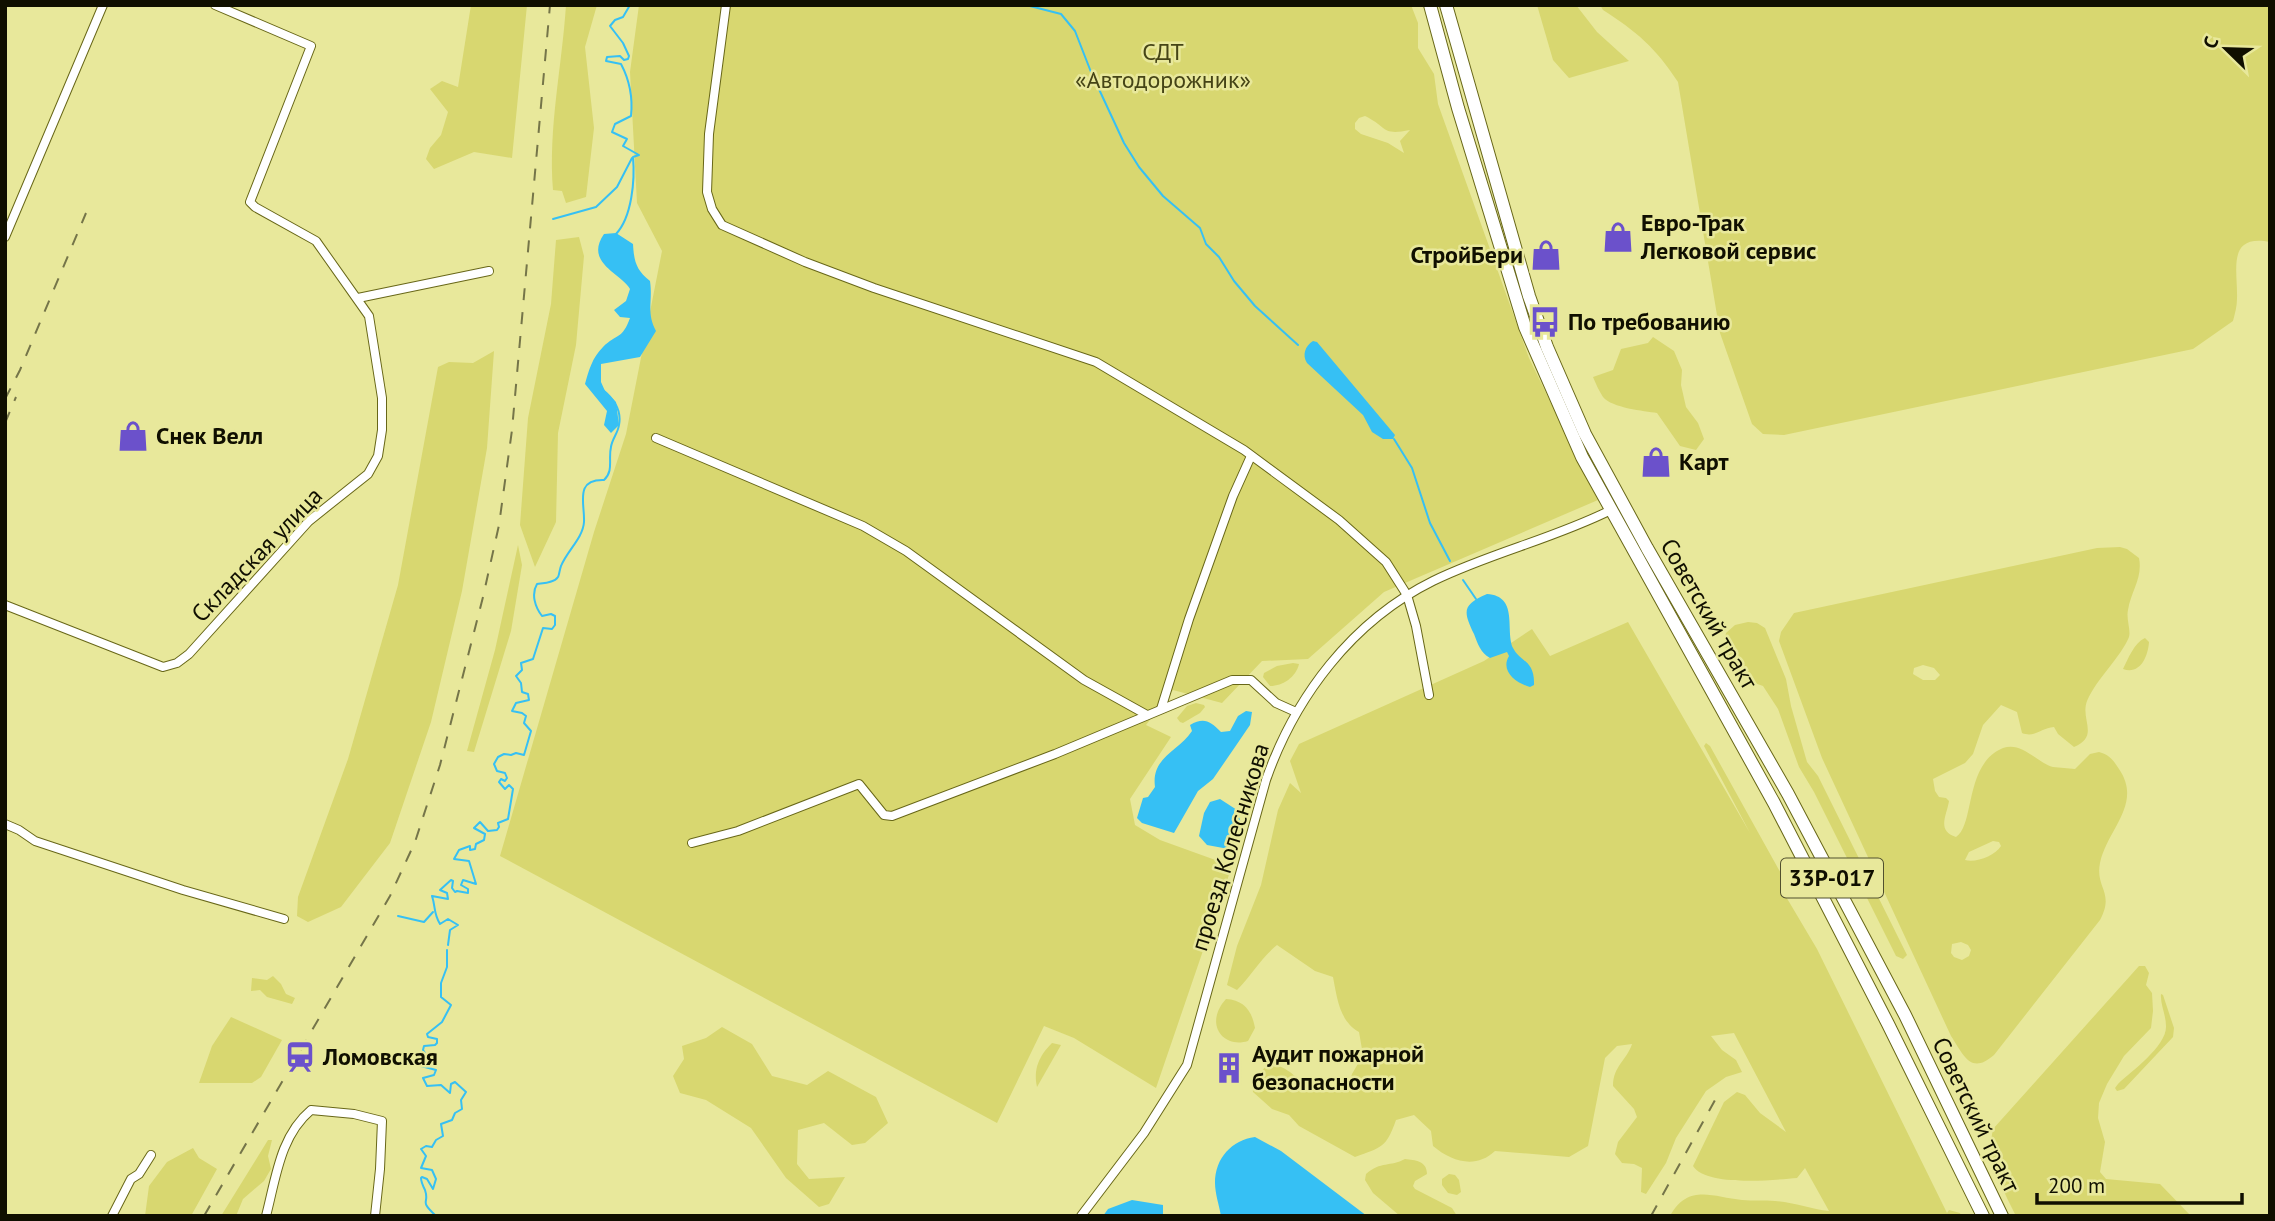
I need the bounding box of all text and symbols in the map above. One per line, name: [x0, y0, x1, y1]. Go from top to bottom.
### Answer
north arrow: [2191, 14, 2261, 84]
text: С: [2197, 32, 2224, 52]
park label: СДТ «Автодорожник»: [1075, 36, 1251, 95]
place label: Евро-Трак Легковой сервис: [1640, 207, 1816, 266]
shop icon: Евро-Трак Легковой сервис: [1601, 220, 1635, 254]
shop icon: СтройБери: [1529, 238, 1563, 272]
place label: СтройБери: [1410, 239, 1523, 270]
bus stop icon: По требованию: [1528, 305, 1562, 339]
place label: По требованию: [1568, 306, 1730, 337]
shop icon: Снек Велл: [116, 419, 150, 453]
place label: Снек Велл: [156, 420, 263, 451]
shop icon: Карт: [1639, 445, 1673, 479]
place label: Карт: [1679, 446, 1730, 477]
street label: Складская улица: [184, 481, 329, 629]
street label: Советский тракт: [1654, 533, 1765, 695]
street label: проезд Колесникова: [1183, 739, 1276, 954]
road number: 33Р-017: [1781, 858, 1883, 898]
street label: Советский тракт: [1925, 1032, 2028, 1198]
place label: Аудит пожарной безопасности: [1252, 1038, 1424, 1097]
station icon: Ломовская: [283, 1040, 317, 1074]
place label: Ломовская: [322, 1041, 438, 1072]
building icon: Аудит пожарной безопасности: [1212, 1051, 1246, 1085]
scale bar: [2037, 1162, 2242, 1206]
text: 200 m: [2048, 1172, 2105, 1199]

